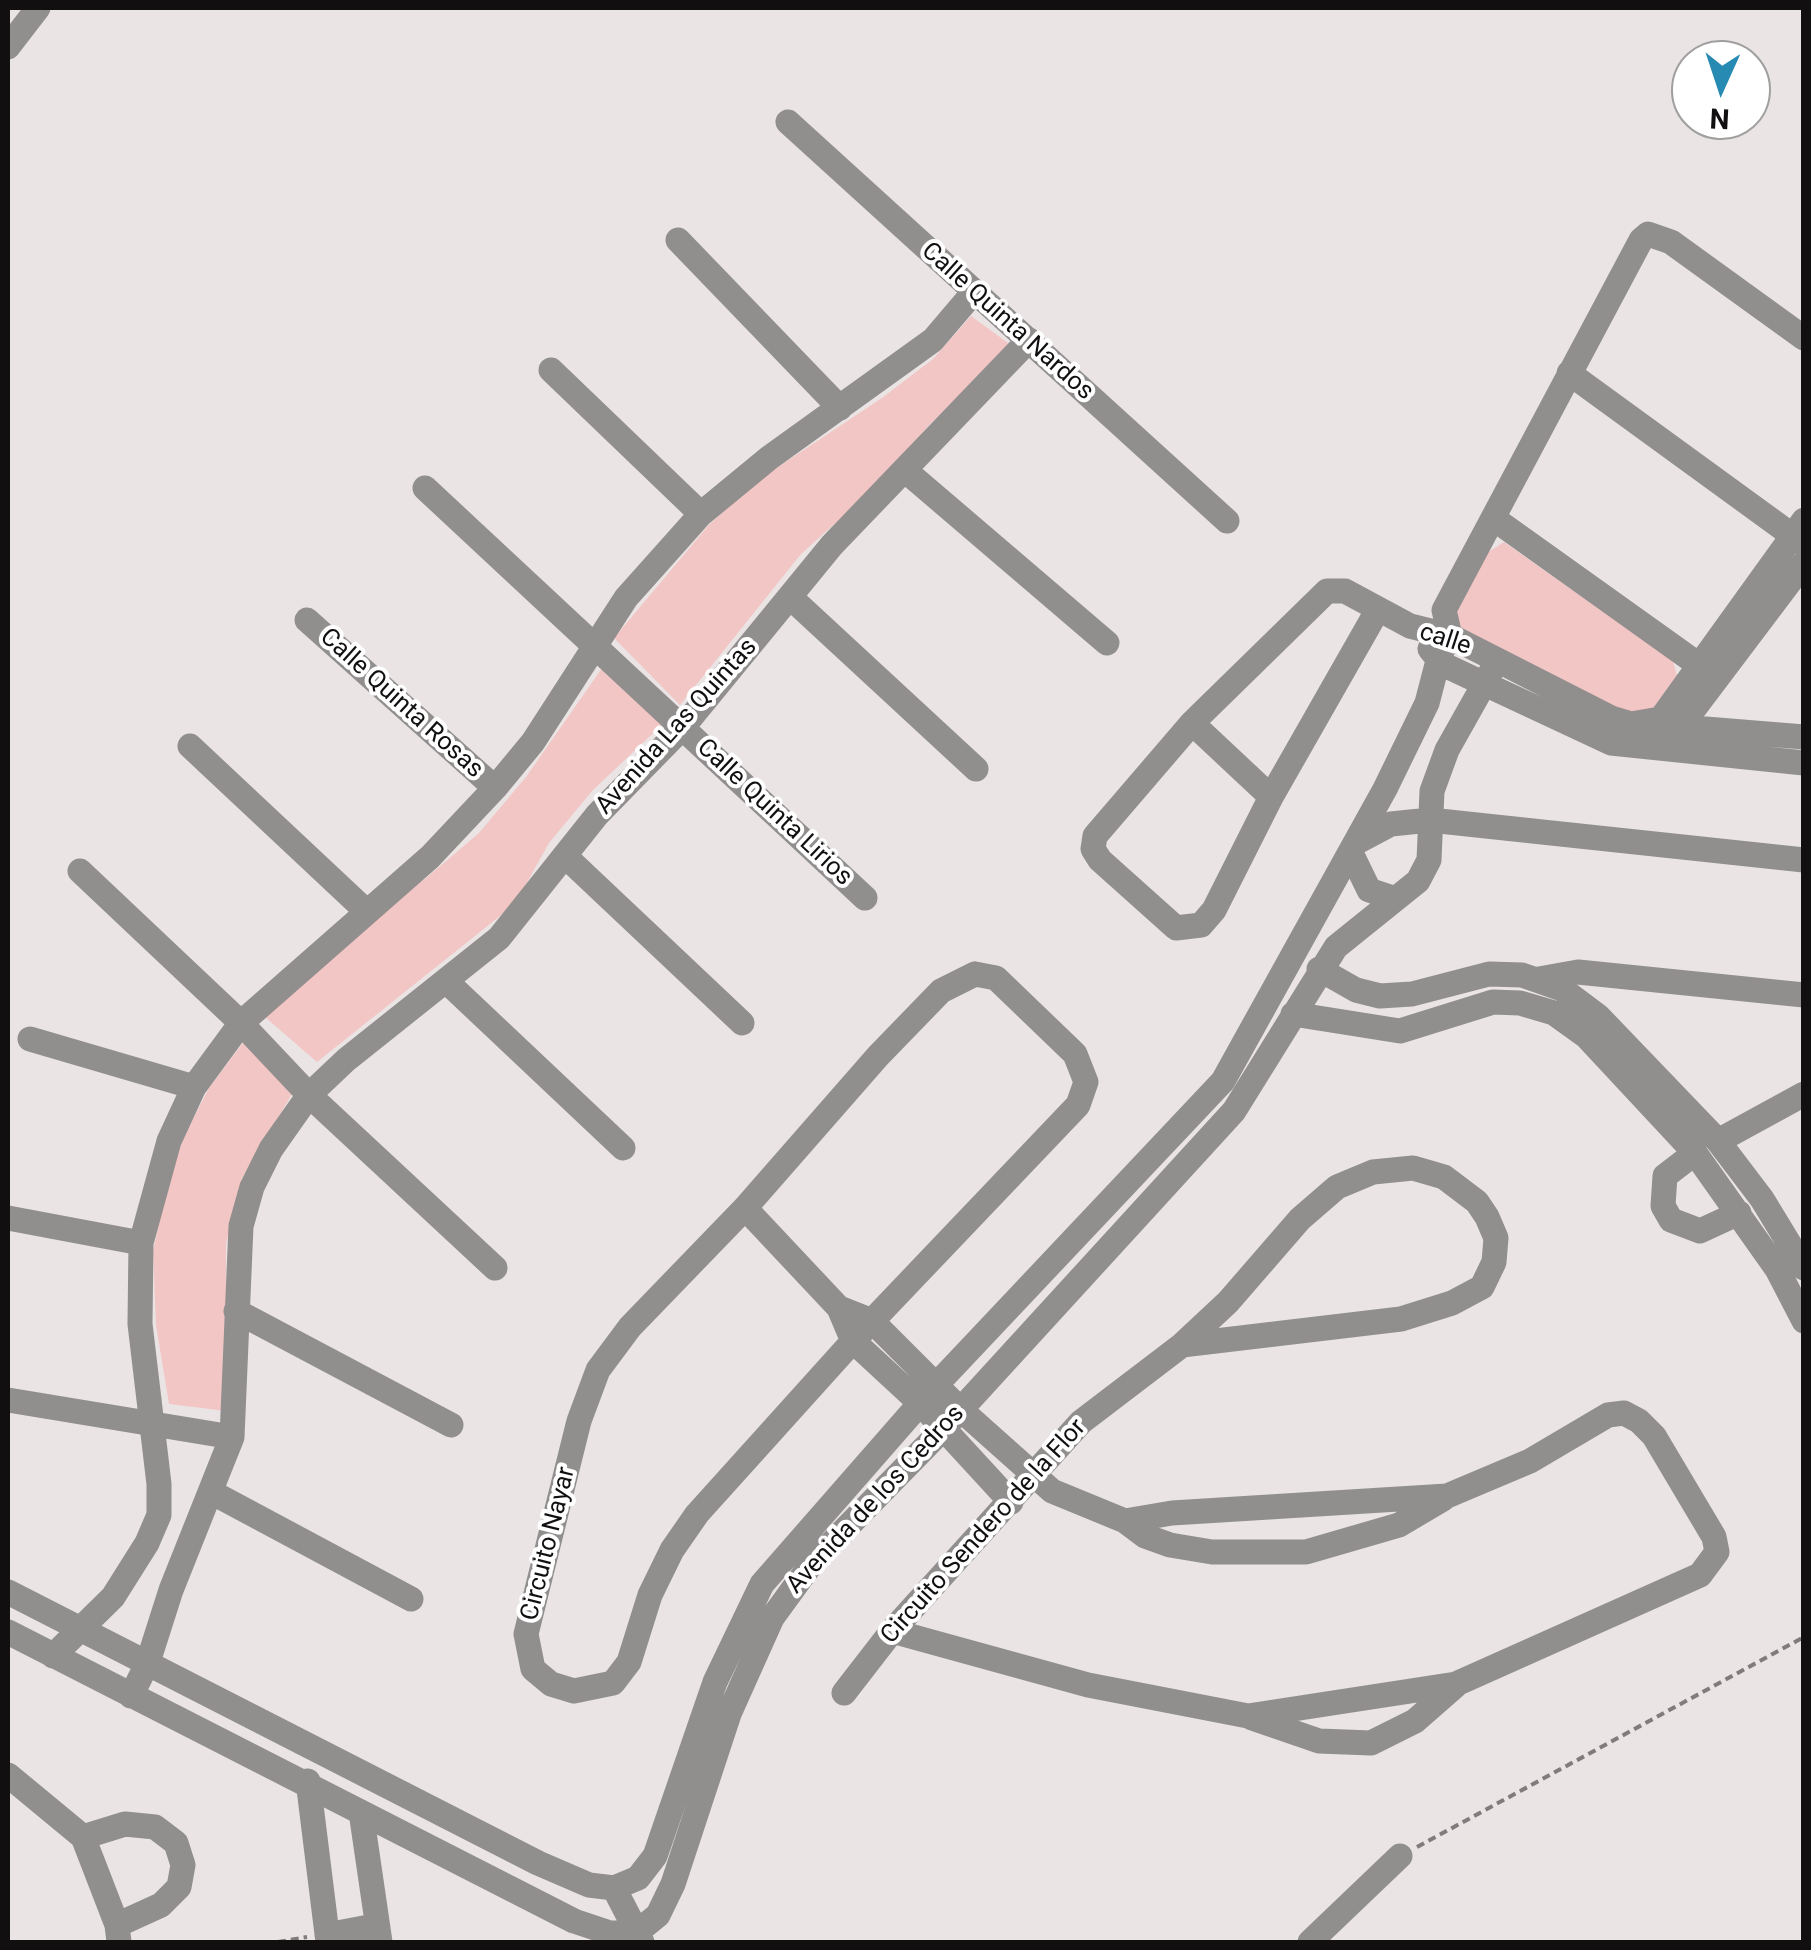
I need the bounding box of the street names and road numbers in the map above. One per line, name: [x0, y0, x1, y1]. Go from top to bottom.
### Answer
street label: Calle Quinta Nardos: [915, 237, 1099, 407]
street label: calle: [1416, 618, 1474, 662]
street label: Calle Quinta Rosas: [313, 623, 489, 785]
street label: Avenida Las Quintas: [590, 633, 764, 821]
street label: Calle Quinta Lirios: [690, 733, 858, 893]
street label: Avenida de los Cedros: [781, 1400, 971, 1600]
street label: Circuito Sendero de la Flor: [875, 1413, 1093, 1651]
street label: Circuito Nayar: [515, 1464, 583, 1624]

